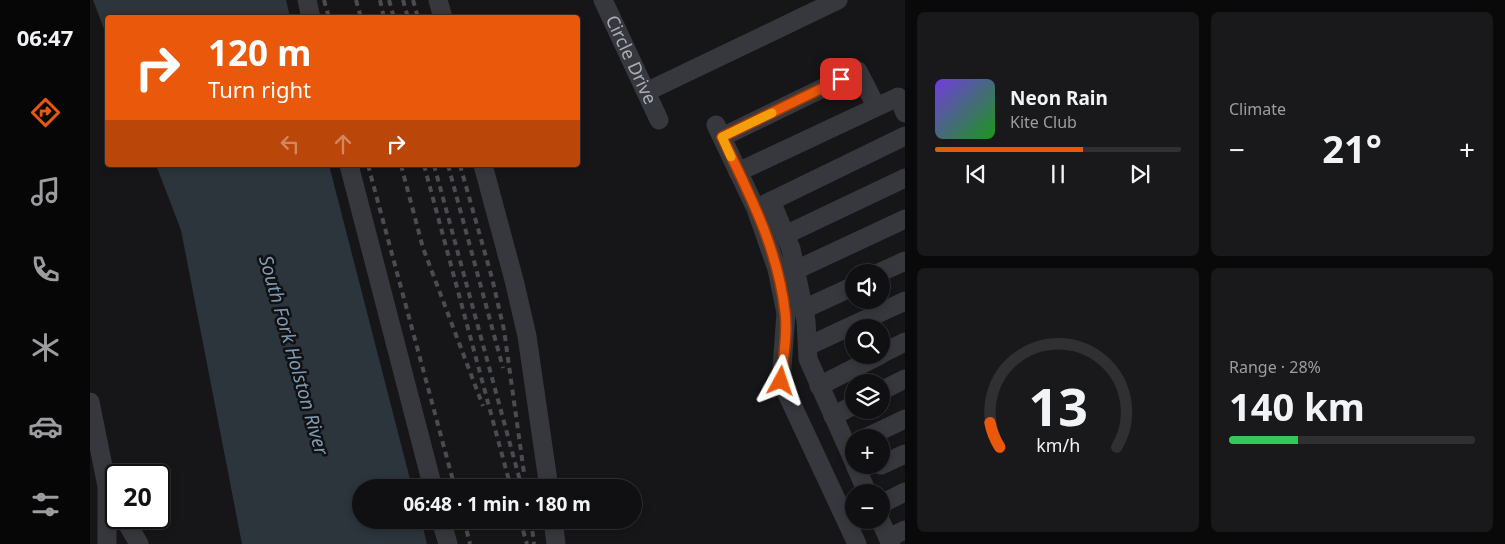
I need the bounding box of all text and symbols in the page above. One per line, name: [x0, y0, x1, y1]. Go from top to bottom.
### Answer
street label: Circle Drive: [601, 11, 663, 108]
text: 06:47: [17, 22, 73, 52]
text: 120 m: [208, 29, 311, 76]
icon: right: [125, 35, 190, 100]
pin: [820, 58, 862, 100]
icon: arrive: [827, 65, 855, 93]
text: Turn right: [208, 74, 311, 104]
text: Neon Rain: [1010, 85, 1108, 111]
icon: directions: [28, 95, 63, 130]
text: Climate: [1229, 98, 1286, 120]
text: Kite Club: [1010, 111, 1077, 133]
text: 21°: [1322, 122, 1382, 174]
icon: left: [276, 130, 304, 158]
icon: ahead: [329, 130, 357, 158]
icon: right: [382, 130, 410, 158]
text: −: [1229, 130, 1245, 168]
text: +: [1459, 130, 1475, 168]
icon: previous: [962, 160, 990, 188]
icon: pause: [1044, 160, 1072, 188]
icon: next: [1126, 160, 1154, 188]
icon: music: [28, 174, 63, 209]
icon: phone: [28, 252, 63, 287]
water label: South Fork Holston River: [253, 252, 335, 459]
map controls: [845, 264, 890, 529]
button: sound: [845, 264, 890, 309]
button: search: [845, 319, 890, 364]
icon: climate: [28, 330, 63, 365]
position arrow: [754, 354, 806, 406]
text: Range · 28%: [1229, 356, 1321, 378]
text: 13: [1028, 370, 1088, 441]
button: layers: [845, 374, 890, 419]
text: 140 km: [1229, 380, 1365, 432]
icon: car: [28, 409, 63, 444]
button: +: [845, 429, 890, 474]
text: km/h: [1036, 433, 1080, 457]
speed limit sign: 20: [105, 464, 170, 529]
button: −: [845, 484, 890, 529]
icon: filters: [28, 487, 63, 522]
text: 06:48 · 1 min · 180 m: [403, 491, 591, 517]

